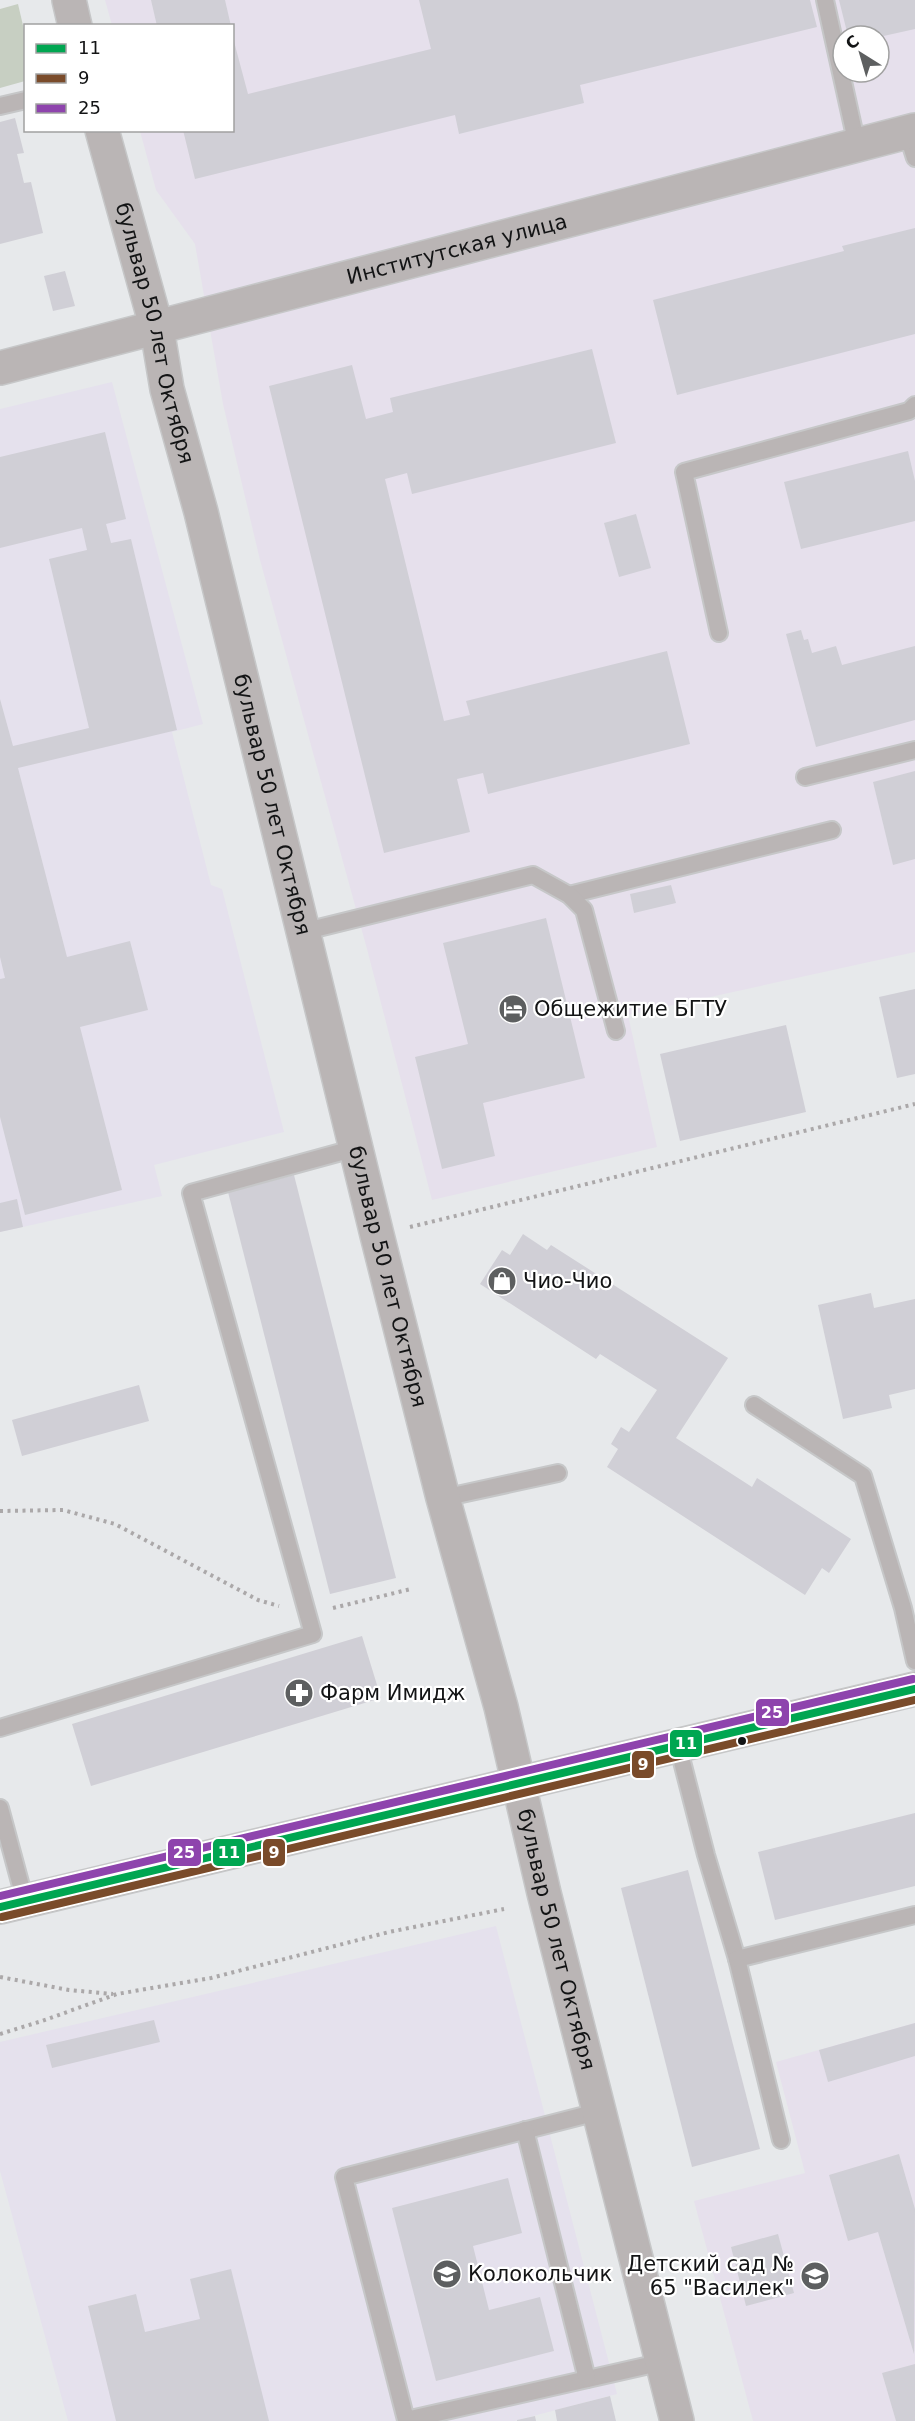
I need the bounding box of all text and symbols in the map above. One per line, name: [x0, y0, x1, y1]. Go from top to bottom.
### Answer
legend: [24, 24, 234, 132]
north arrow: [831, 24, 891, 84]
text: С: [842, 31, 863, 54]
text: 11: [78, 37, 101, 58]
text: 9: [78, 67, 89, 88]
text: 25: [78, 97, 101, 118]
street label: бульвар 50 лет Октября: [111, 200, 199, 466]
street label: Институтская улица: [344, 209, 570, 289]
street label: бульвар 50 лет Октября: [229, 671, 316, 938]
hotel icon: Общежитие БГТУ: [497, 993, 529, 1025]
place label: Общежитие БГТУ: [534, 997, 727, 1021]
street label: бульвар 50 лет Октября: [344, 1144, 432, 1410]
shop icon: Чио-Чио: [486, 1265, 518, 1297]
place label: Чио-Чио: [523, 1269, 612, 1293]
pharmacy icon: Фарм Имидж: [283, 1677, 315, 1709]
place label: Фарм Имидж: [320, 1681, 466, 1705]
line badge: 25: [755, 1698, 790, 1727]
text: 25: [761, 1703, 783, 1722]
line badge: 11: [669, 1729, 703, 1758]
text: 11: [675, 1734, 697, 1753]
unlabelled marker: [736, 1735, 748, 1747]
line badge: 9: [631, 1750, 655, 1779]
text: 9: [637, 1755, 649, 1774]
street label: бульвар 50 лет Октября: [513, 1806, 600, 2073]
line badge: 25: [167, 1838, 202, 1867]
line badge: 11: [212, 1838, 246, 1867]
line badge: 9: [262, 1838, 286, 1867]
text: 25: [173, 1843, 195, 1862]
text: 11: [218, 1843, 240, 1862]
text: 9: [268, 1843, 280, 1862]
place label: Детский сад № 65 "Василек": [627, 2252, 794, 2300]
school or university icon: Колокольчик: [431, 2258, 463, 2290]
school or university icon: Детский сад № 65 "Василек": [799, 2260, 831, 2292]
place label: Колокольчик: [468, 2262, 612, 2286]

